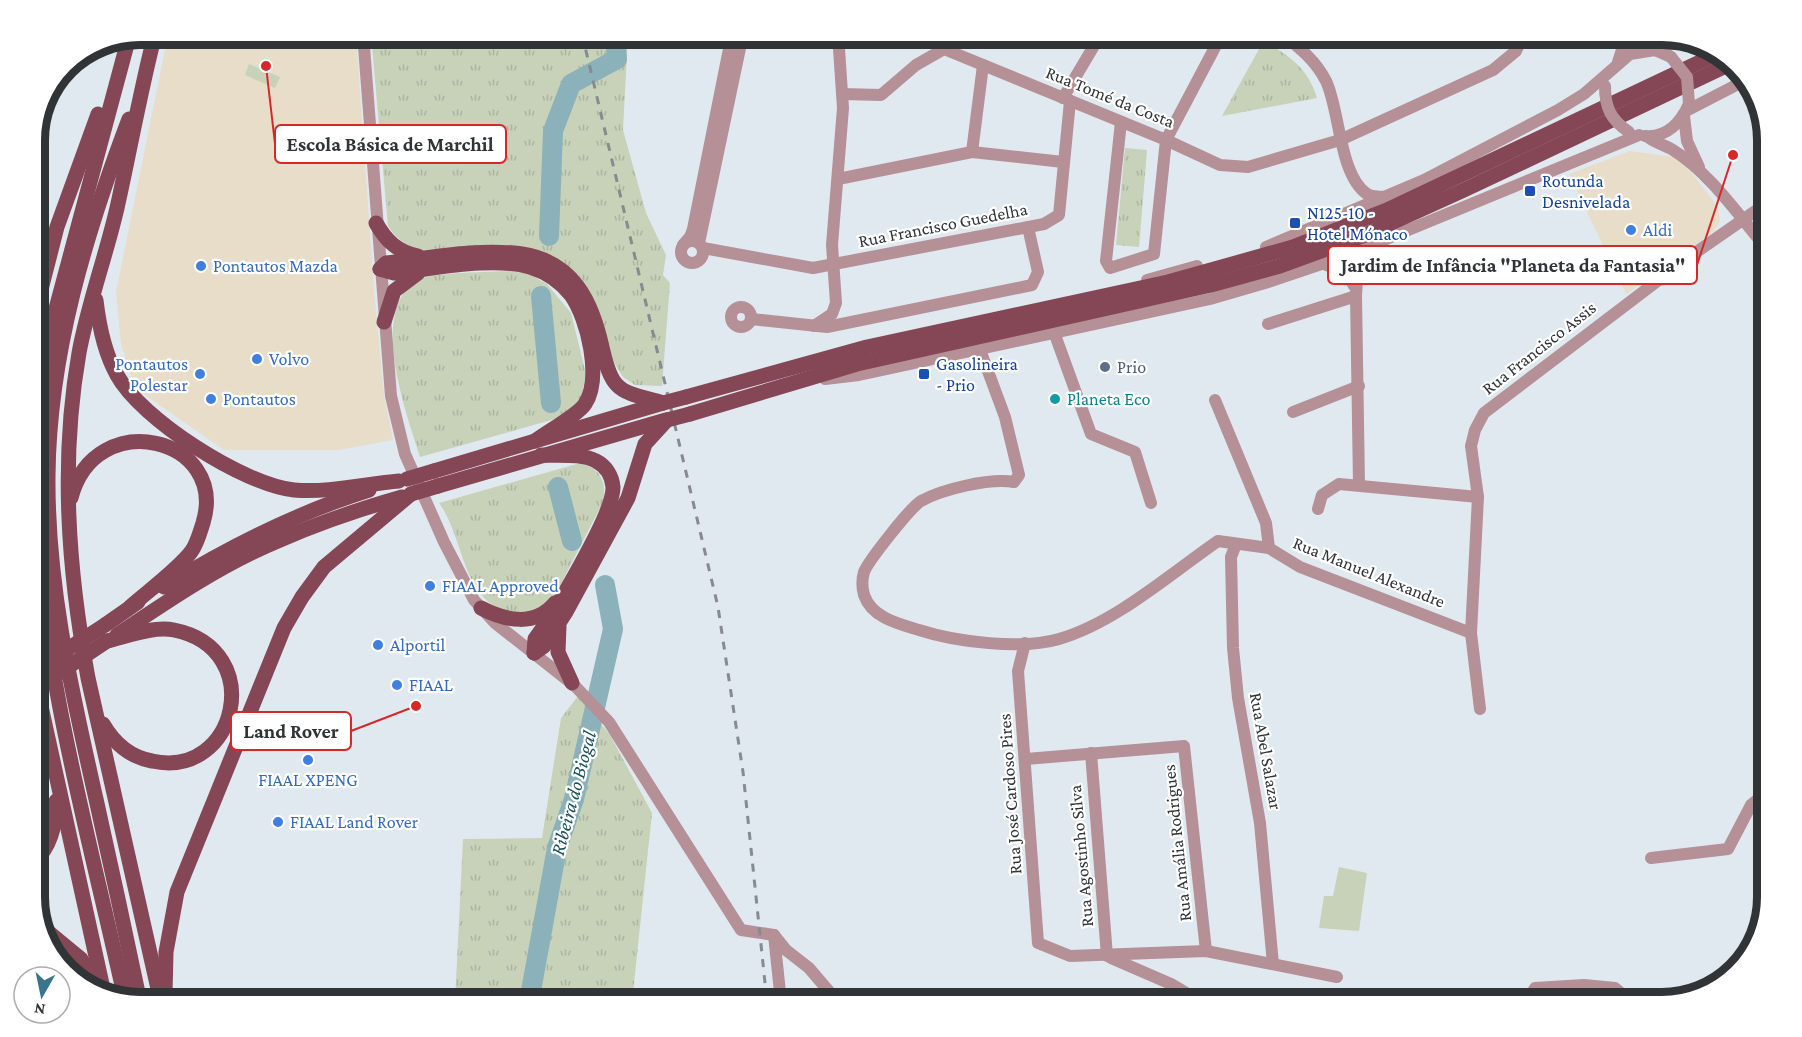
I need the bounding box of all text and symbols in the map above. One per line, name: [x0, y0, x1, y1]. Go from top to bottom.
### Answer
street label: Rua Tomé da Costa: [1043, 62, 1177, 132]
callout: Escola Básica de Marchil: [275, 125, 506, 163]
text: Escola Básica de Marchil: [287, 133, 494, 155]
place label: Rotunda Desnivelada: [1542, 171, 1630, 212]
marker: Rotunda Desnivelada: [1523, 184, 1537, 198]
street label: Rua Francisco Guedelha: [857, 199, 1029, 251]
place label: N125-10 - Hotel Mónaco: [1307, 203, 1408, 244]
marker: N125-10 - Hotel Mónaco: [1288, 216, 1302, 230]
place label: Aldi: [1643, 220, 1672, 240]
marker: Aldi: [1624, 223, 1638, 237]
callout: Jardim de Infância "Planeta da Fantasia": [1328, 246, 1697, 284]
text: Jardim de Infância "Planeta da Fantasia": [1339, 254, 1685, 276]
place label: Pontautos Mazda: [213, 256, 338, 276]
marker: Pontautos Mazda: [194, 259, 208, 273]
street label: Rua Francisco Assis: [1478, 297, 1600, 399]
place label: Volvo: [269, 349, 309, 369]
marker: Volvo: [250, 352, 264, 366]
place label: Pontautos Polestar: [115, 354, 189, 395]
place label: Gasolineira - Prio: [936, 354, 1018, 395]
place label: Prio: [1117, 357, 1146, 377]
marker: Prio: [1098, 360, 1112, 374]
marker: Pontautos Polestar: [193, 367, 207, 381]
marker: Gasolineira - Prio: [917, 367, 931, 381]
place label: Pontautos: [223, 389, 296, 409]
place label: Planeta Eco: [1067, 389, 1150, 409]
marker: Pontautos: [204, 392, 218, 406]
marker: Planeta Eco: [1048, 392, 1062, 406]
street label: Rua Manuel Alexandre: [1290, 532, 1448, 612]
place label: FIAAL Approved: [442, 576, 559, 596]
marker: FIAAL Approved: [423, 579, 437, 593]
place label: Alportil: [390, 635, 445, 655]
marker: Alportil: [371, 638, 385, 652]
place label: FIAAL: [409, 675, 453, 695]
marker: FIAAL: [390, 678, 404, 692]
street label: Rua Abel Salazar: [1246, 691, 1286, 812]
callout: Land Rover: [231, 712, 351, 750]
street label: Rua José Cardoso Pires: [994, 713, 1026, 875]
text: Land Rover: [243, 720, 339, 742]
water label: Ribeira do Biogal: [546, 727, 601, 858]
marker: FIAAL XPENG: [301, 753, 315, 767]
street label: Rua Amália Rodrigues: [1159, 764, 1195, 922]
place label: FIAAL XPENG: [258, 770, 358, 790]
street label: Rua Agostinho Silva: [1065, 784, 1097, 928]
place label: FIAAL Land Rover: [290, 812, 419, 832]
marker: FIAAL Land Rover: [271, 815, 285, 829]
north arrow: [12, 965, 72, 1025]
text: N: [33, 1000, 46, 1019]

